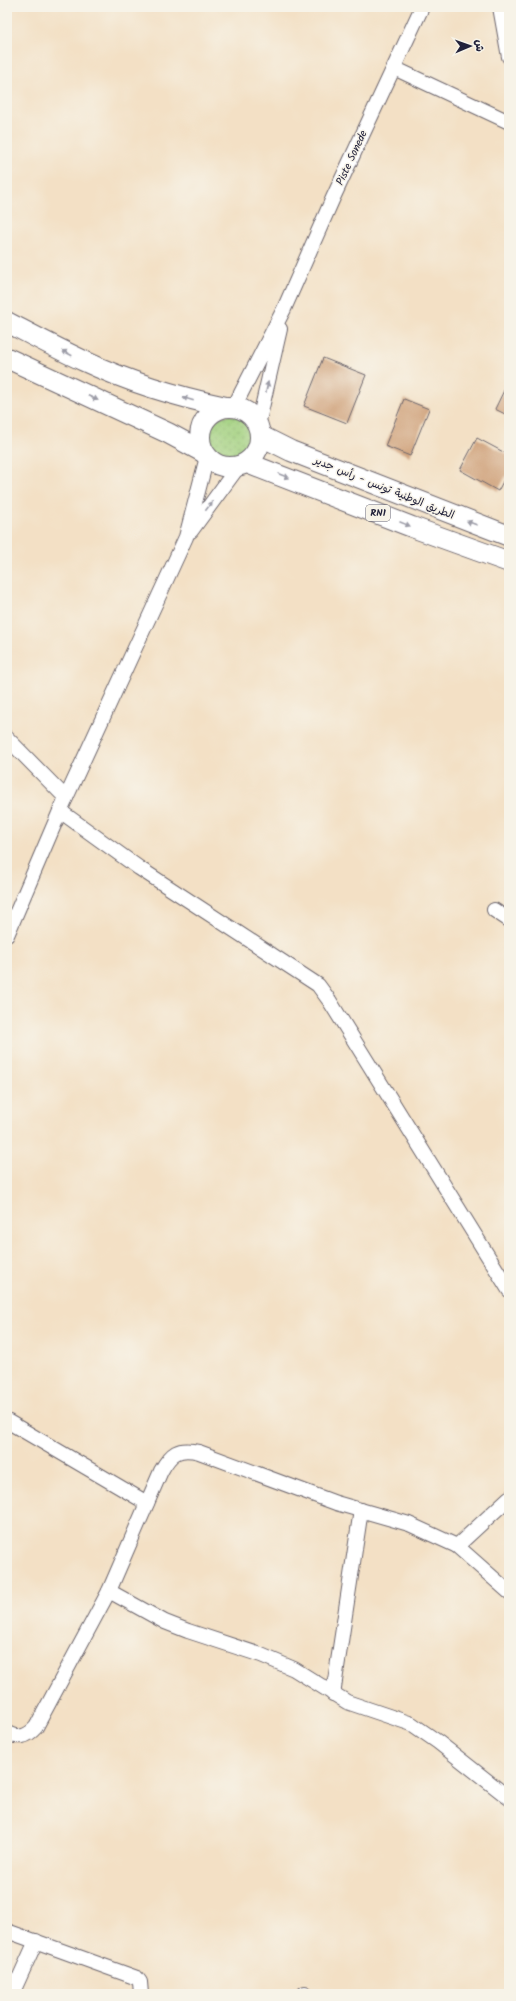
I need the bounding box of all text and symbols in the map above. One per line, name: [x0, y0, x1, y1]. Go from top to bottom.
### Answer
north arrow: [450, 26, 490, 66]
text: ش: [470, 39, 488, 52]
street label: Piste Sonede: [331, 127, 373, 189]
one-way arrow: [61, 349, 73, 356]
one-way arrow: [264, 381, 270, 393]
one-way arrow: [87, 395, 98, 401]
one-way arrow: [182, 396, 194, 402]
street label: الطريق الوطنية تونس - رأس جدير: [310, 451, 457, 525]
one-way arrow: [278, 474, 290, 480]
one-way arrow: [205, 501, 213, 511]
road number: RN1: [366, 505, 390, 521]
one-way arrow: [466, 519, 478, 525]
one-way arrow: [399, 521, 411, 527]

